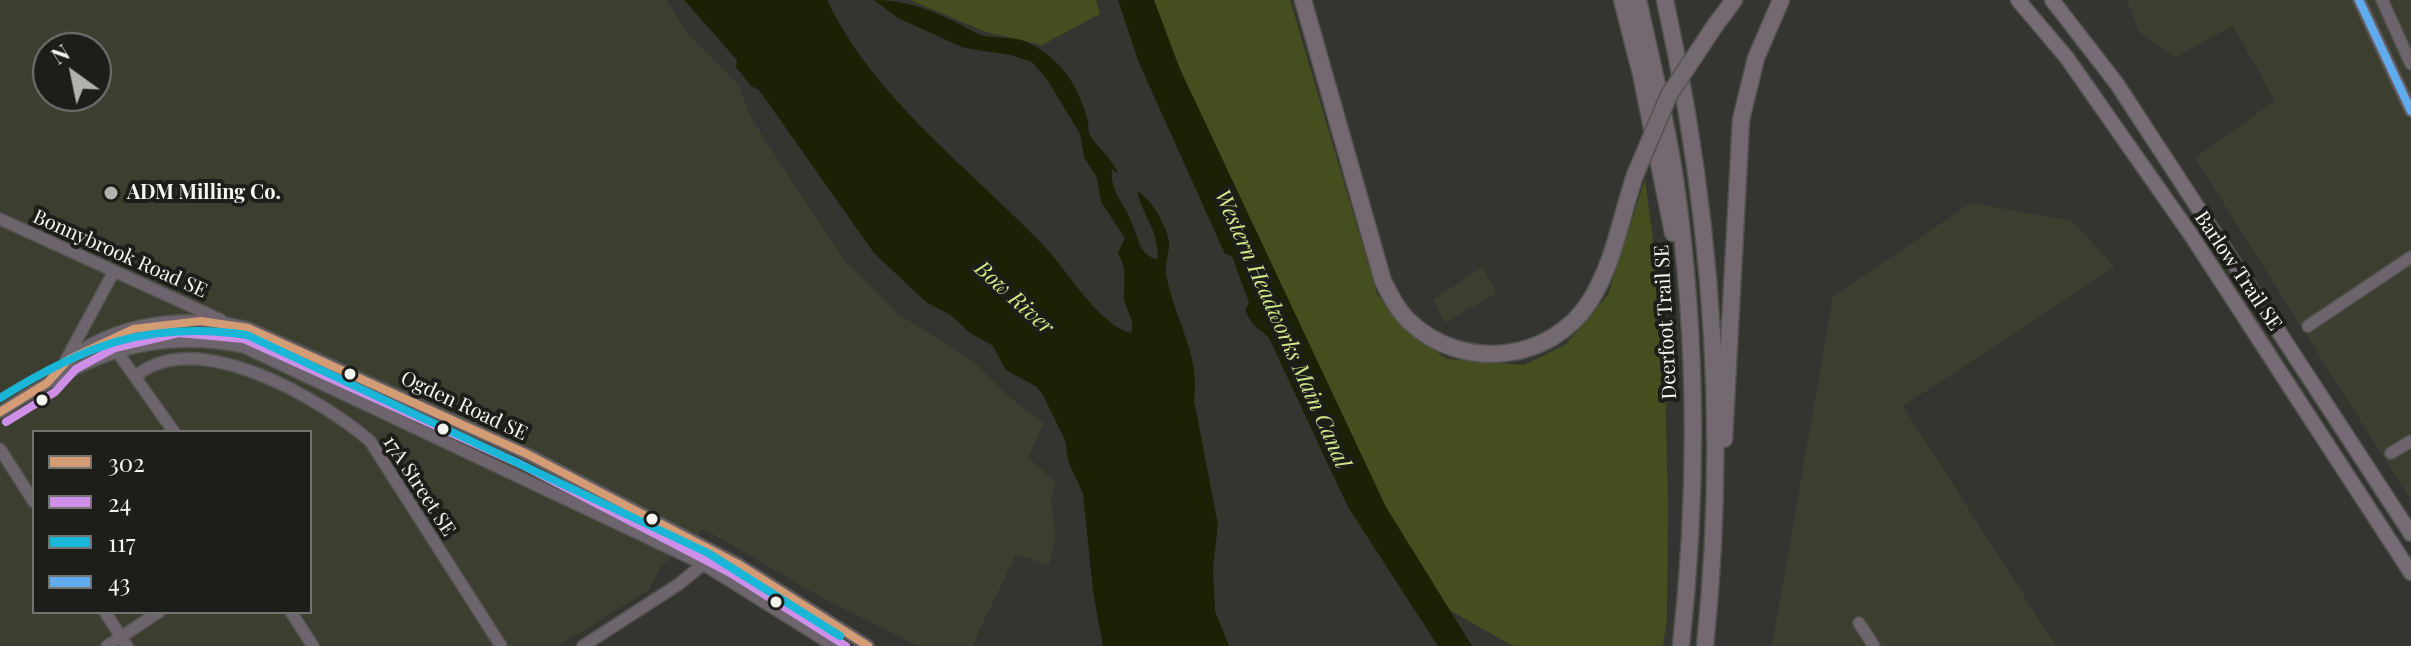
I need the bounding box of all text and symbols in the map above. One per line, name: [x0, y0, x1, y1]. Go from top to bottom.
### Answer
north arrow: [32, 32, 112, 112]
text: N: [45, 37, 75, 70]
place label: ADM Milling Co.: [127, 181, 281, 205]
marker: ADM Milling Co.: [102, 184, 120, 202]
water label: Western Headworks Main Canal: [1209, 186, 1355, 472]
street label: Bonnybrook Road SE: [29, 205, 211, 303]
street label: Barlow Trail SE: [2189, 207, 2287, 335]
street label: Deerfoot Trail SE: [1650, 244, 1682, 400]
water label: Bow River: [969, 256, 1059, 340]
unlabelled marker: [342, 366, 358, 382]
street label: Ogden Road SE: [397, 366, 531, 446]
unlabelled marker: [34, 392, 50, 408]
unlabelled marker: [435, 421, 451, 437]
legend: [32, 430, 312, 614]
street label: 17A Street SE: [378, 431, 460, 541]
text: 302: [108, 446, 145, 478]
text: 24: [108, 486, 131, 518]
unlabelled marker: [644, 511, 660, 527]
text: 117: [108, 526, 136, 558]
text: 43: [108, 566, 130, 598]
unlabelled marker: [768, 594, 784, 610]

